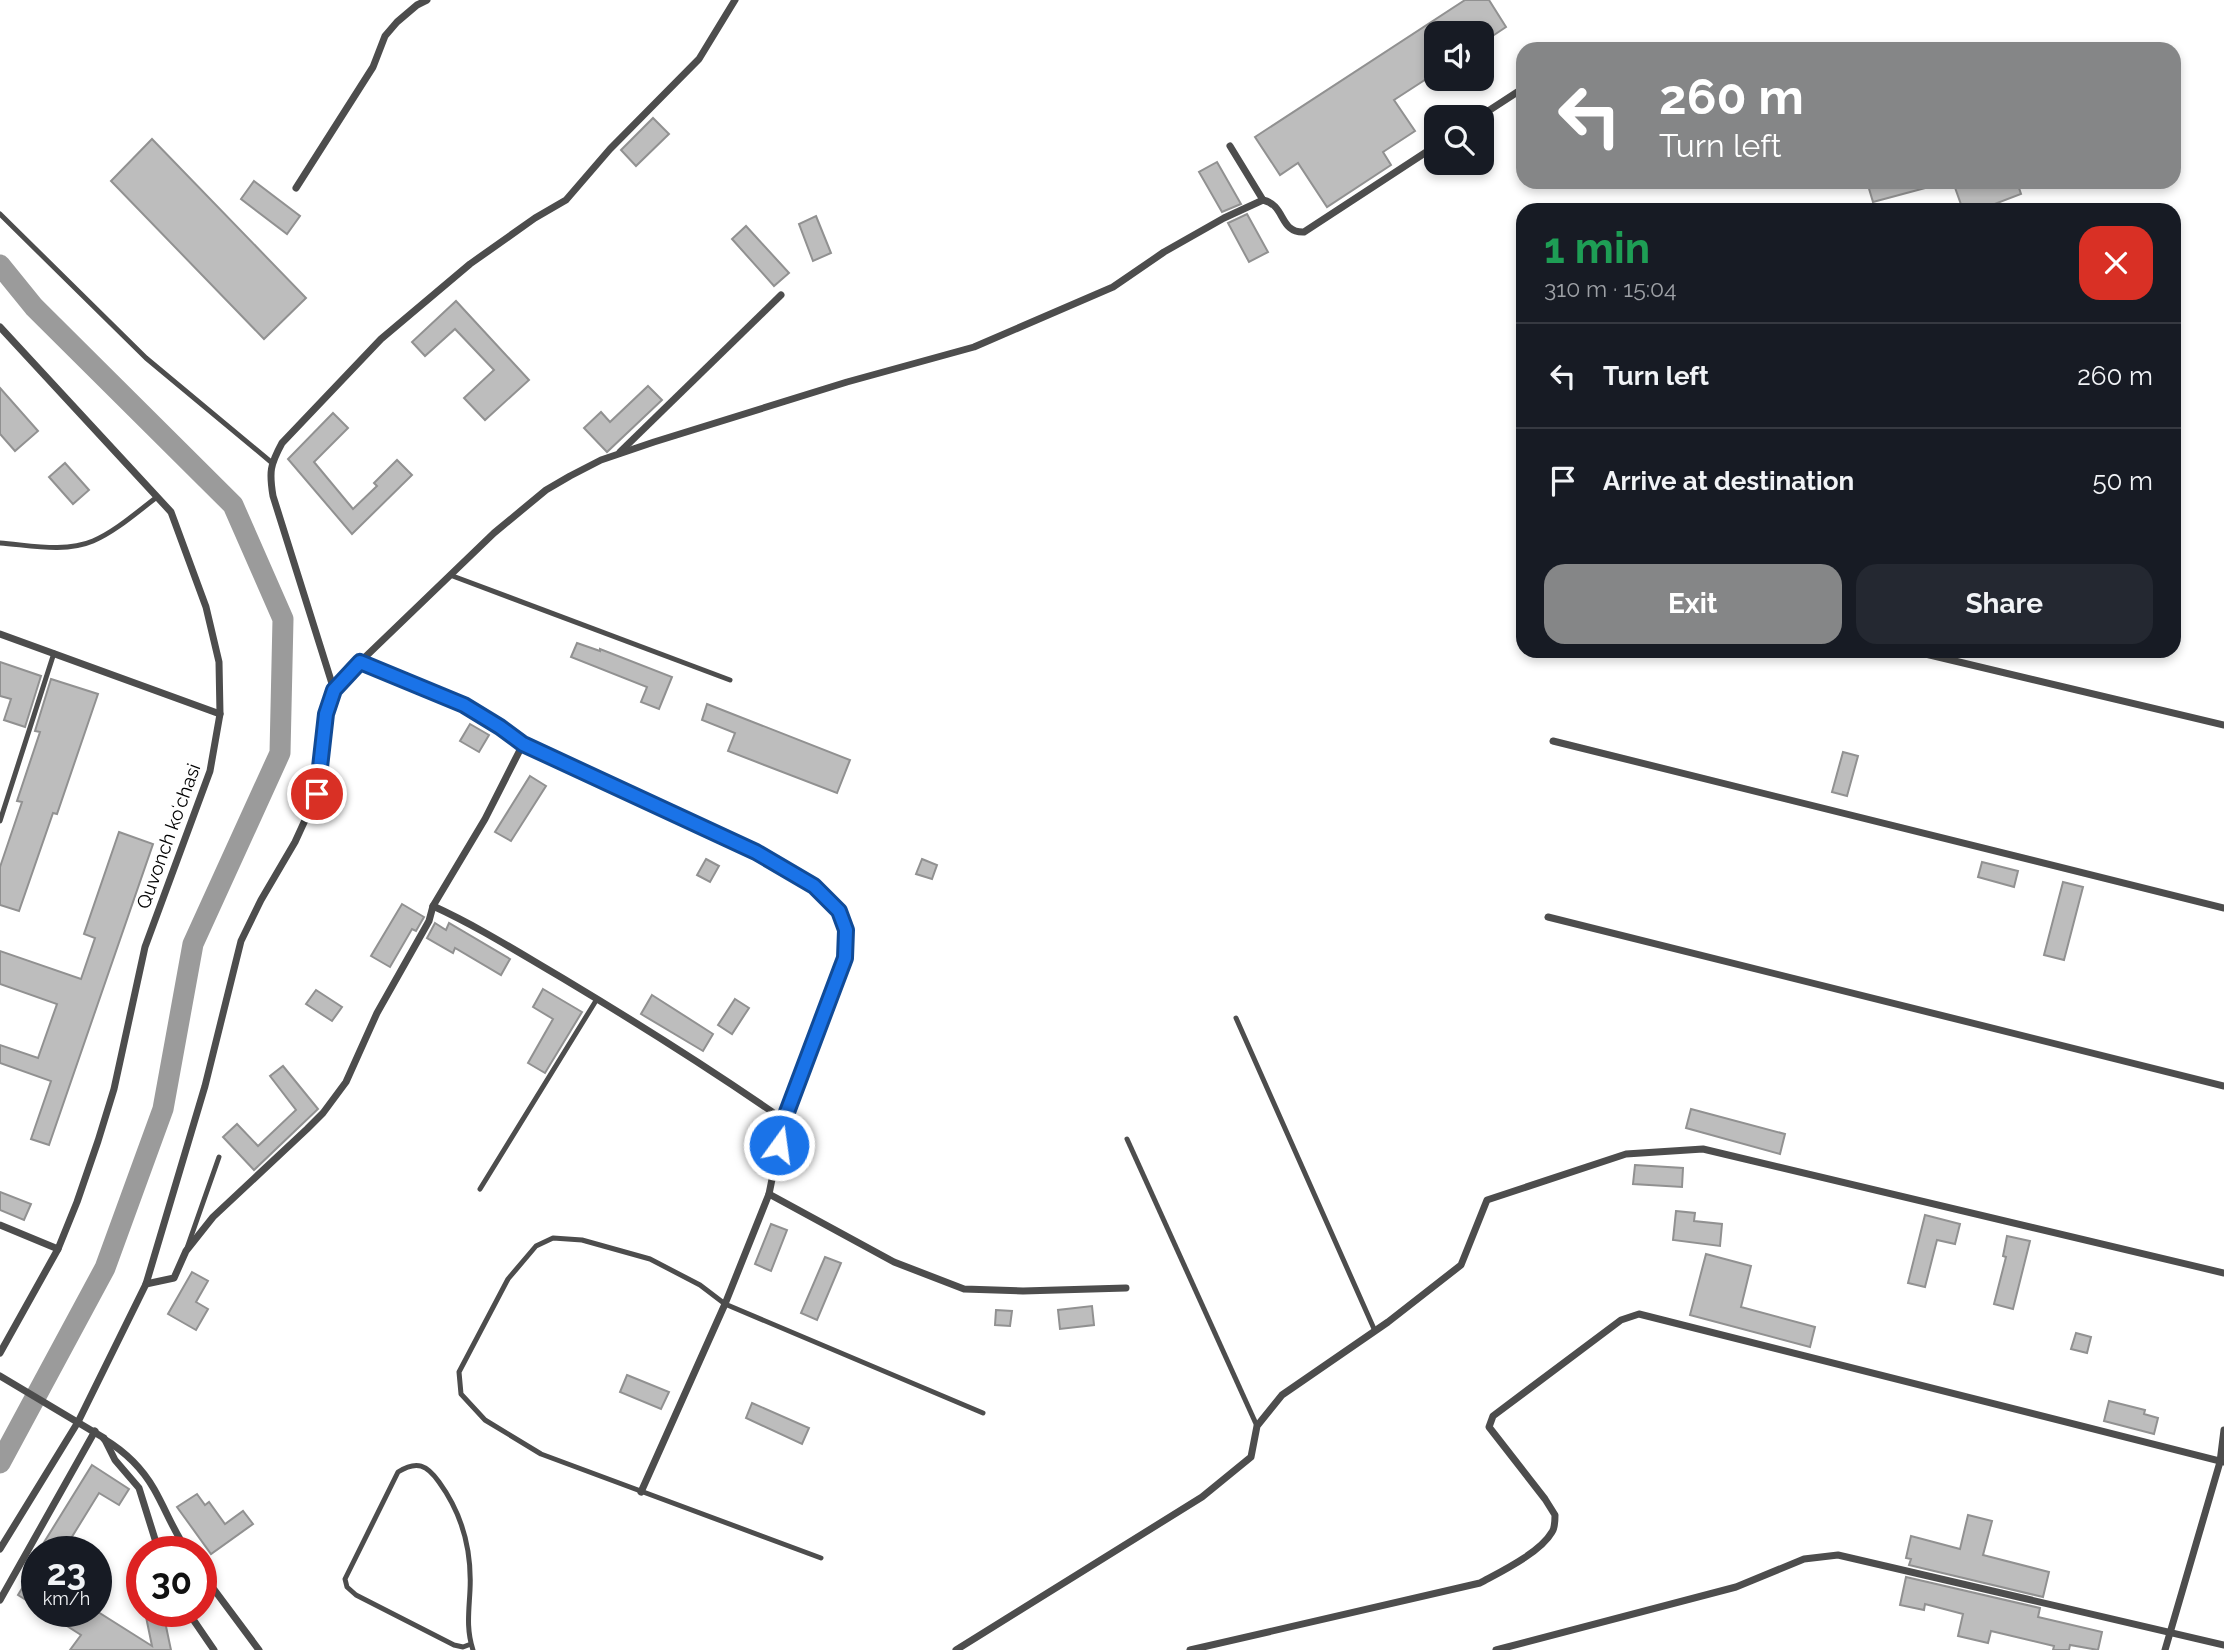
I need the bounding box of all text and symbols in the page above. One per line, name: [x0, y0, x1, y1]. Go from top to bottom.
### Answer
map controls: [1424, 21, 1494, 175]
button: sound: [1424, 21, 1494, 91]
text: 260 m: [1659, 68, 1804, 125]
icon: left: [1544, 70, 1635, 161]
button: search: [1424, 105, 1494, 175]
text: Turn left: [1659, 127, 1781, 164]
text: 1 min: [1544, 224, 1650, 273]
button: close: [2079, 226, 2153, 300]
text: 310 m · 15:04: [1544, 275, 1677, 302]
icon: left: [1544, 357, 1582, 395]
text: Turn left: [1603, 361, 1709, 391]
text: 260 m: [2077, 361, 2153, 391]
icon: arrive: [1544, 462, 1582, 500]
text: Arrive at destination: [1603, 466, 1854, 496]
text: 50 m: [2092, 466, 2153, 496]
button: Exit: [1544, 564, 1842, 644]
button: Share: [1856, 564, 2153, 644]
street label: Quvonch koʻchasi: [131, 760, 205, 912]
pin: [287, 764, 347, 824]
icon: arrive: [298, 775, 336, 813]
position arrow: [742, 1108, 816, 1182]
speed limit sign: 30: [126, 1536, 217, 1627]
text: 23: [47, 1552, 86, 1593]
text: km/h: [43, 1588, 90, 1609]

